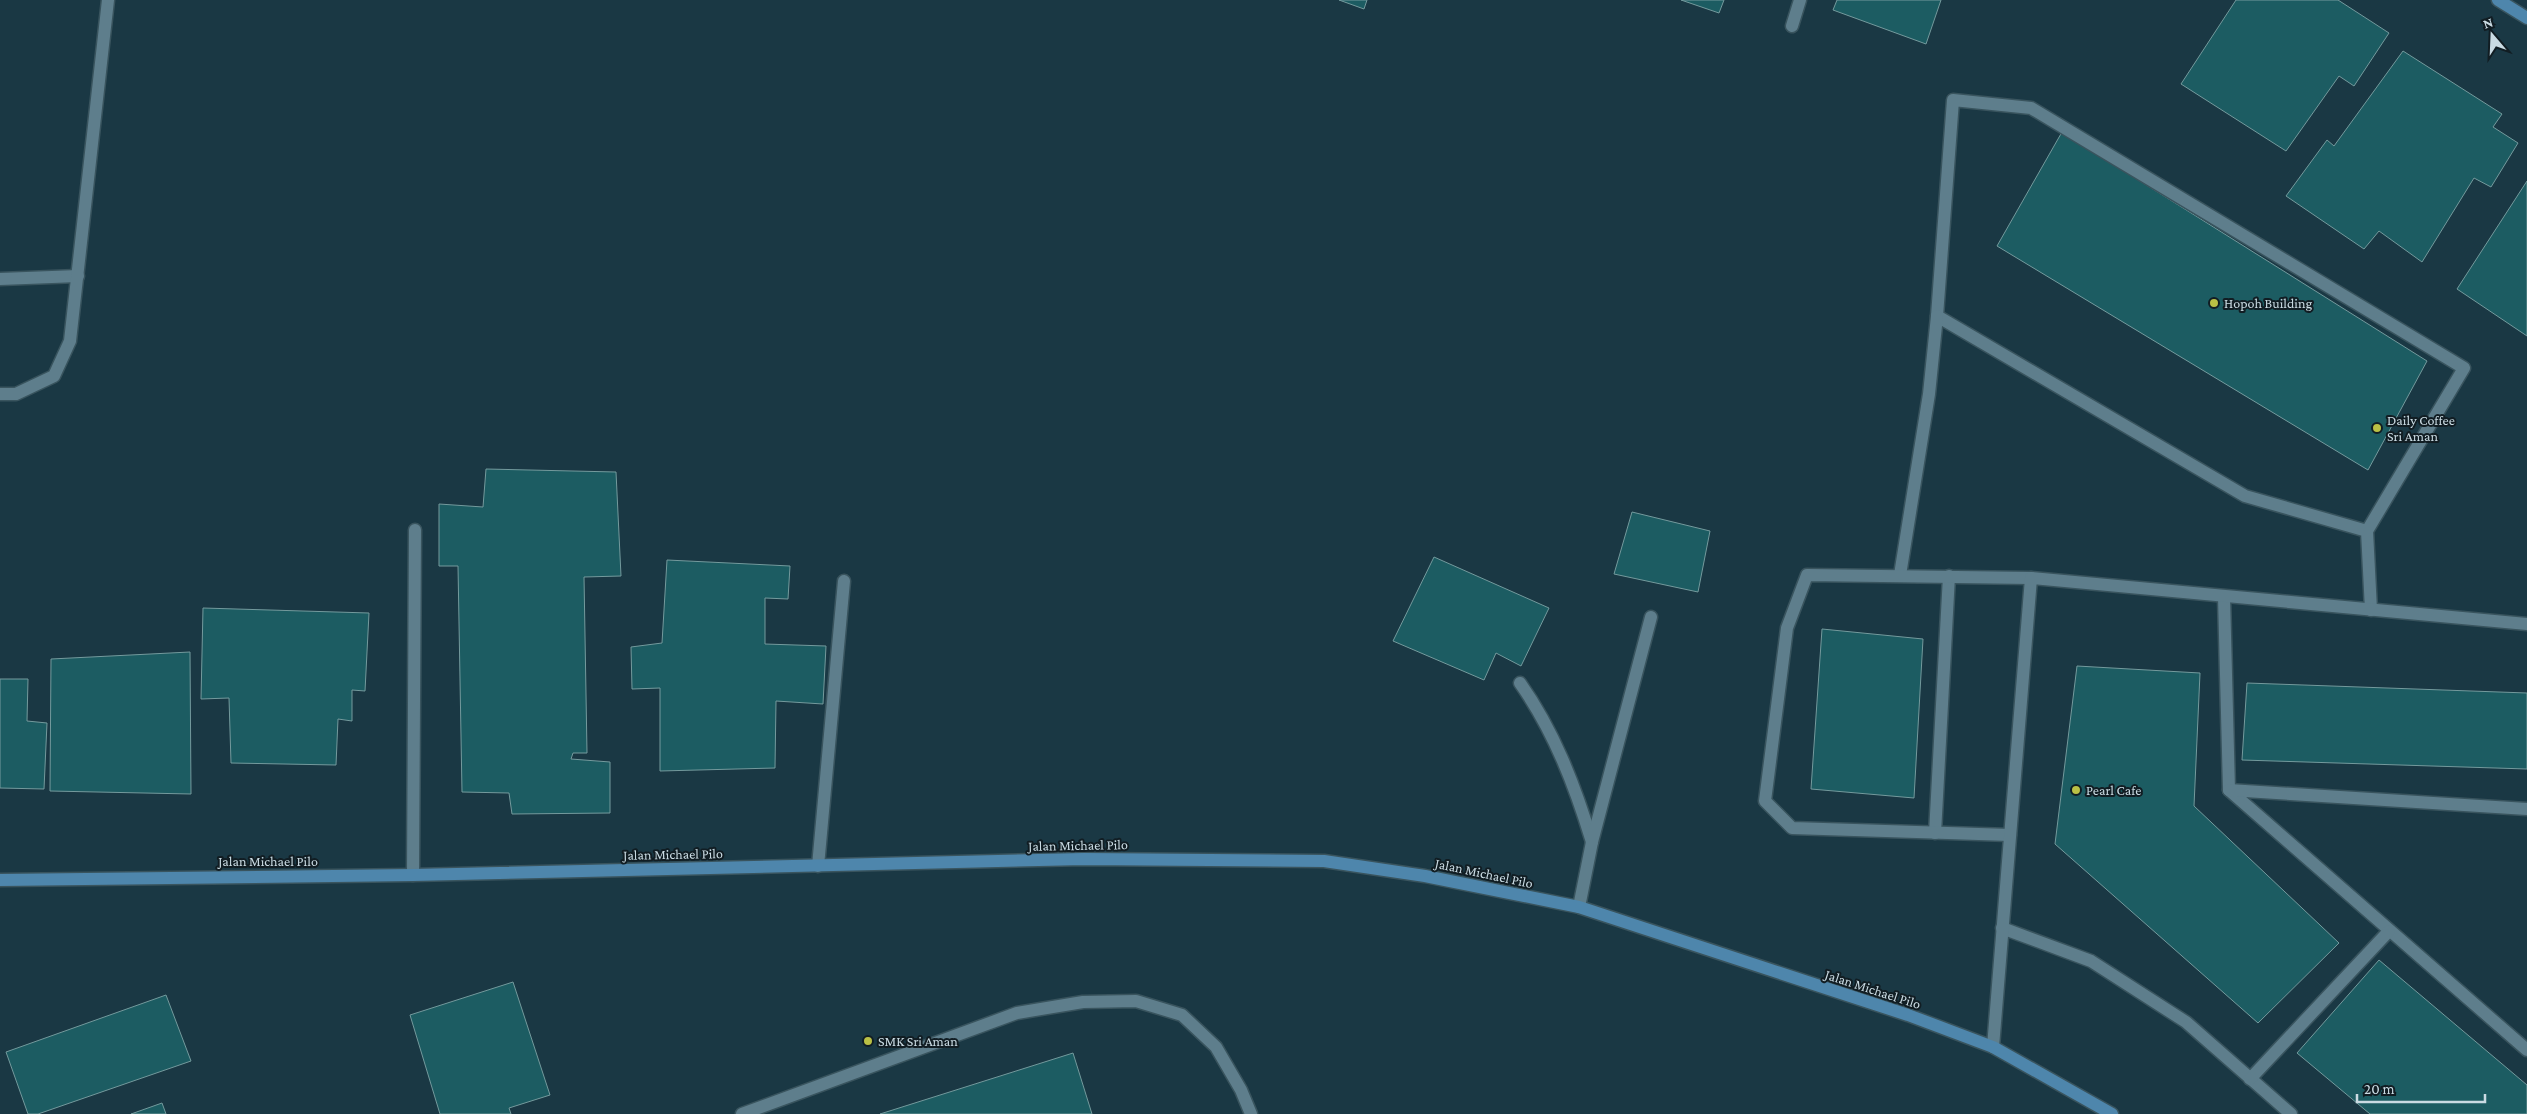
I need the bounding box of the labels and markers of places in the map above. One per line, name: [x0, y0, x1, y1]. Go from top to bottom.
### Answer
place label: Hopoh Building: [2224, 295, 2313, 311]
marker: Hopoh Building: [2208, 297, 2220, 309]
place label: Daily Coffee Sri Aman: [2387, 412, 2455, 444]
marker: Daily Coffee Sri Aman: [2371, 422, 2383, 434]
place label: Pearl Cafe: [2086, 782, 2141, 798]
marker: Pearl Cafe: [2070, 784, 2082, 796]
place label: SMK Sri Aman: [878, 1033, 958, 1049]
marker: SMK Sri Aman: [862, 1035, 874, 1047]

